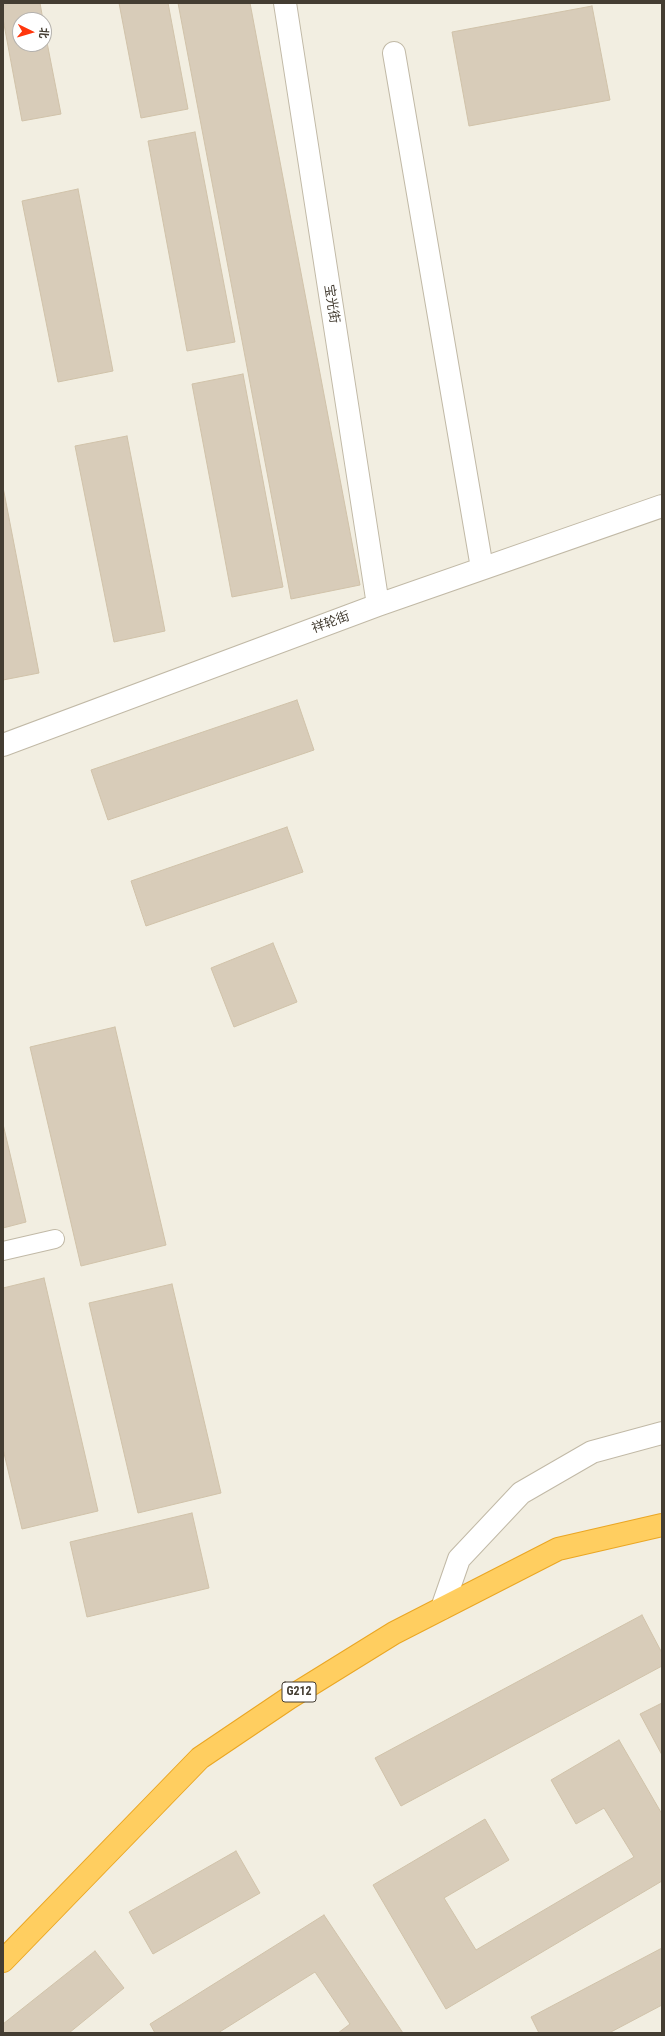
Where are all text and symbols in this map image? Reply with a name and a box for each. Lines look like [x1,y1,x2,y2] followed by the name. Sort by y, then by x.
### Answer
[12,12,52,52] north arrow
[37,27,50,39] text: 北
[320,284,342,324] street label: 宝光街
[310,609,352,637] street label: 祥轮街
[282,1682,316,1702] road number: G212

